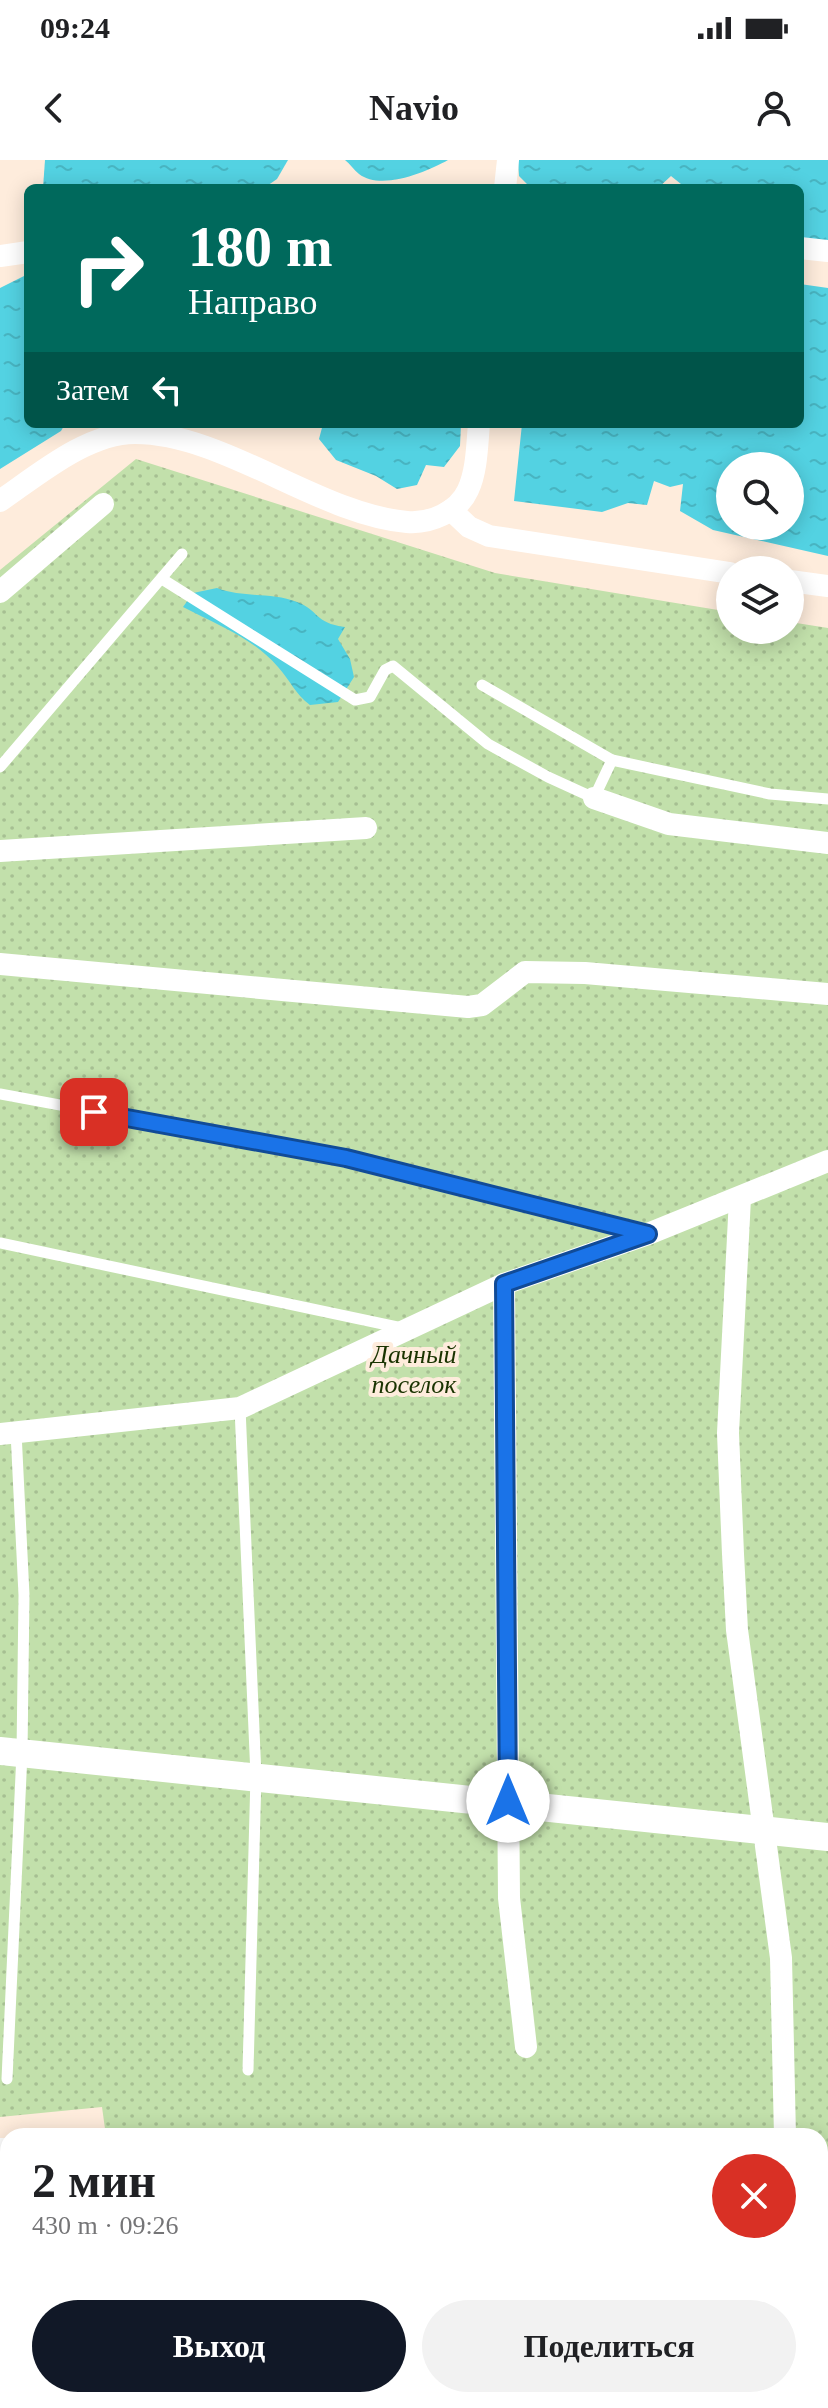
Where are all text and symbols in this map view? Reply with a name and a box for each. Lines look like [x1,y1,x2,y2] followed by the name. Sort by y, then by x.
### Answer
[40,11,110,44] text: 09:24
[32,86,76,130] icon: back
[752,86,796,130] icon: person
[369,88,459,128] text: Navio
[56,216,160,320] icon: right
[188,216,333,278] text: 180 m
[188,282,318,322] text: Направо
[145,368,189,412] icon: left
[56,373,129,406] text: Затем
[716,452,804,644] map controls
[716,452,804,540] button: search
[716,556,804,644] button: layers
[60,1078,128,1146] pin
[72,1090,116,1134] icon: arrive
[368,1340,457,1399] park label: Дачный поселок
[466,1759,550,1843] position arrow
[32,2154,156,2207] text: 2 мин
[712,2154,796,2238] button: close
[32,2211,179,2240] text: 430 m · 09:26
[32,2300,406,2392] button: Выход
[422,2300,796,2392] button: Поделиться

